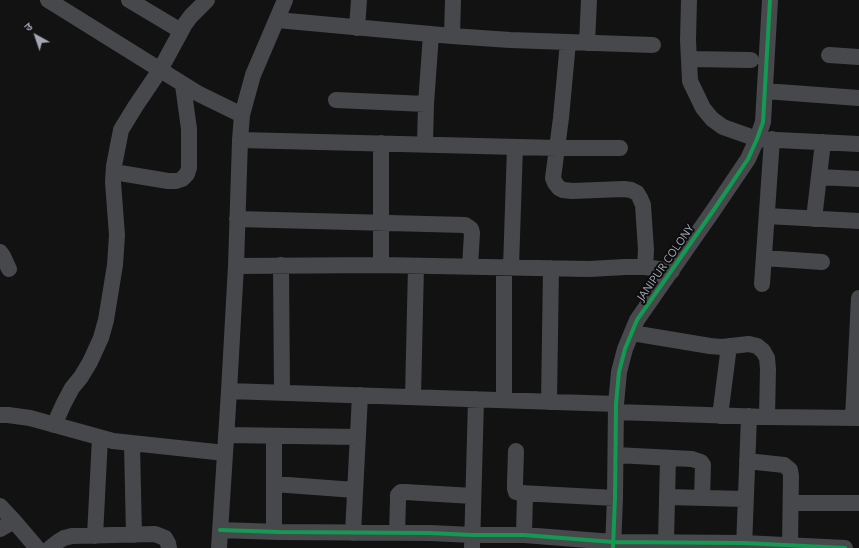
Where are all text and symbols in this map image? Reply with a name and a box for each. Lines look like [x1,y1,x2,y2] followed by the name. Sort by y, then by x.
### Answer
[16,16,56,56] north arrow
[21,19,35,34] text: उ
[635,222,697,304] street label: JANIPUR COLONY

